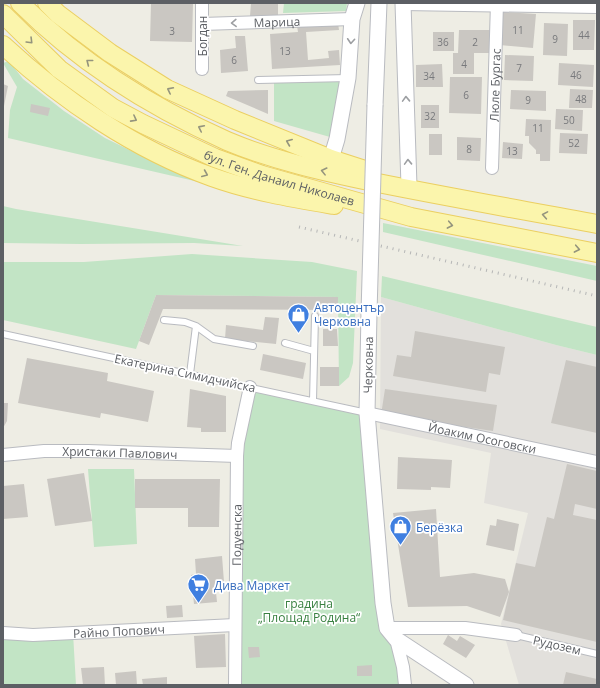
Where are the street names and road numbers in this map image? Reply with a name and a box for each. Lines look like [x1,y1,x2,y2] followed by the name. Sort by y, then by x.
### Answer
[253,12,301,31] street label: Марица
[194,16,211,56] street label: Богдан
[485,48,504,122] street label: Люле Бургас
[201,145,357,209] street label: бул. Ген. Данаил Николаев
[359,336,377,394] street label: Черковна
[113,350,257,396] street label: Екатерина Симидчийска
[427,418,538,457] street label: Йоаким Осоговски
[62,443,178,462] street label: Христаки Павлович
[228,504,245,566] street label: Подуенска
[72,620,165,642] street label: Райно Попович
[531,631,583,659] street label: Рудозем

